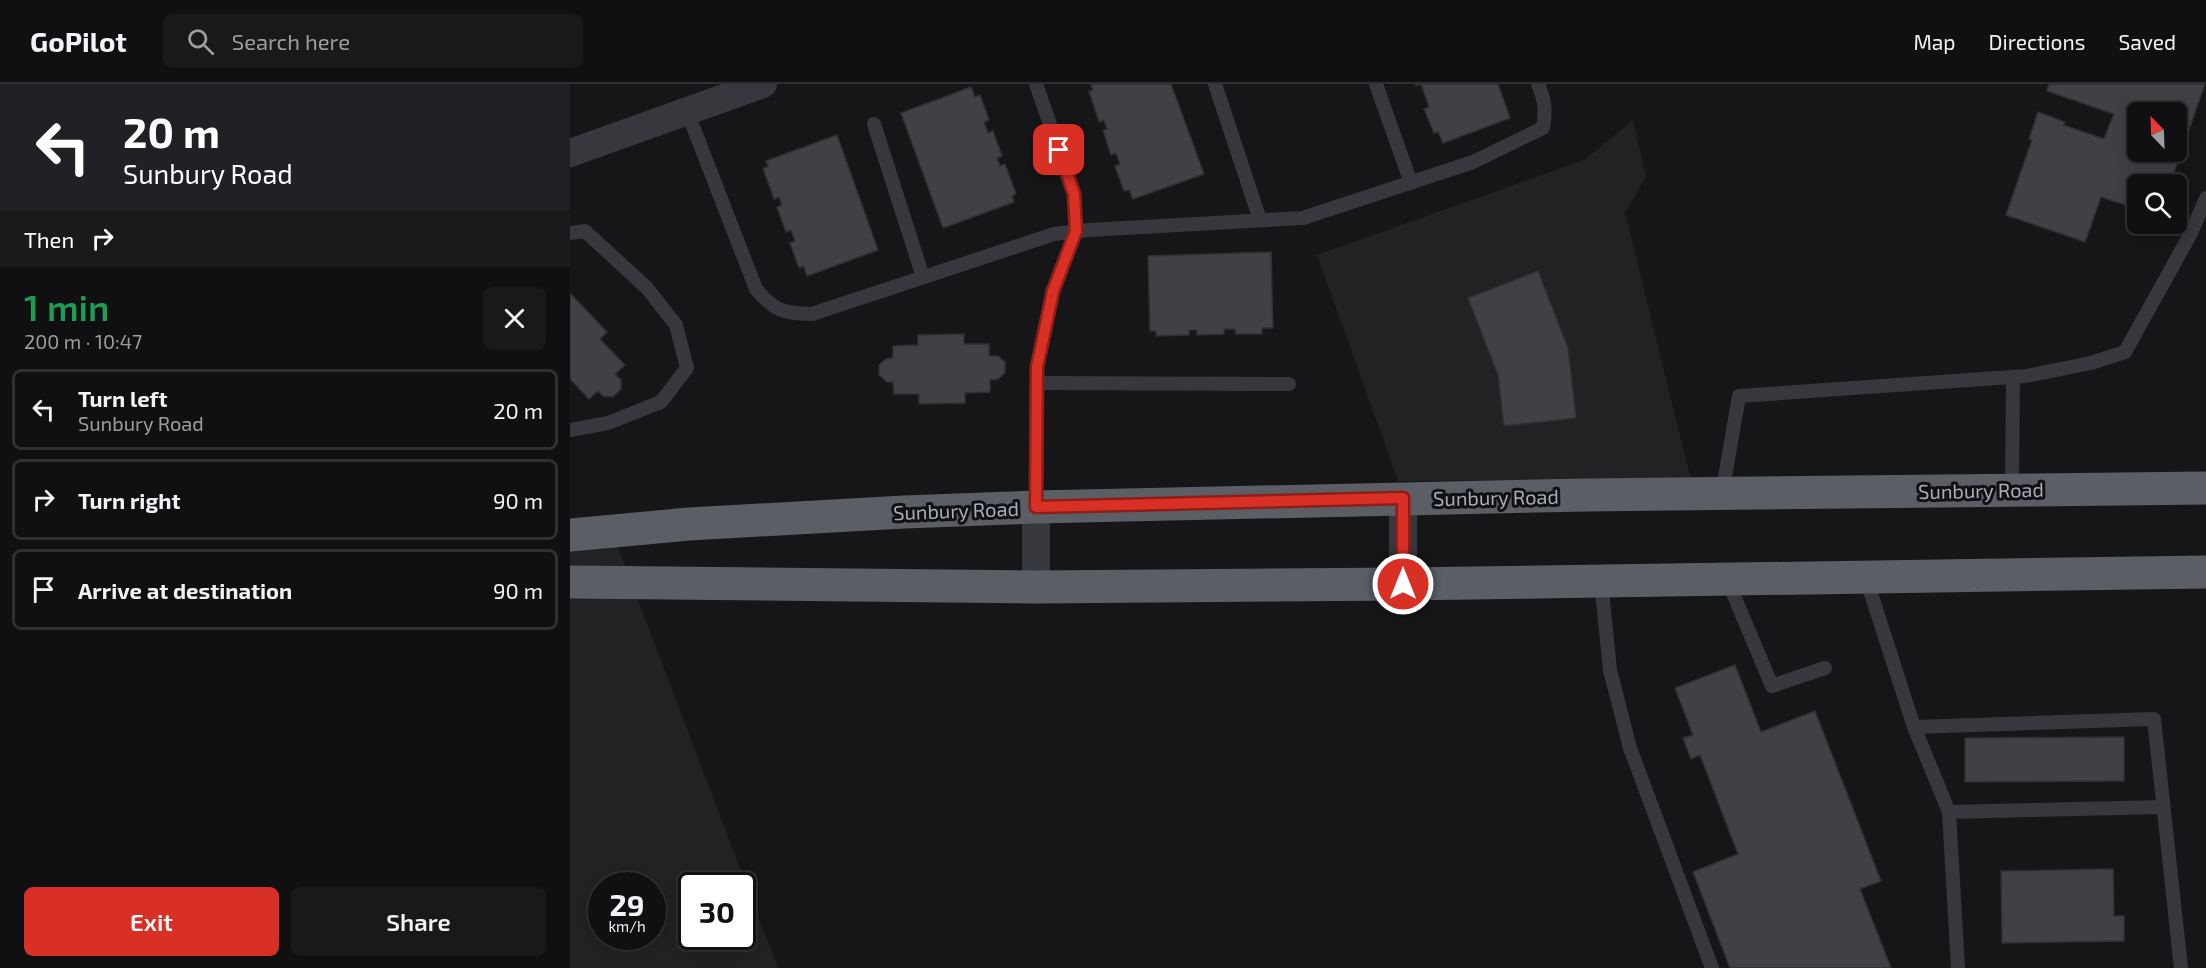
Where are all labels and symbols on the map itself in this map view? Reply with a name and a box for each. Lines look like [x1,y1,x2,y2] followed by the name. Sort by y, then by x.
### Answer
[2127,102,2187,162] north arrow
[1033,124,1084,175] pin
[1918,477,2044,503] street label: Sunbury Road
[1433,484,1559,510] street label: Sunbury Road
[893,496,1019,524] street label: Sunbury Road
[1371,552,1435,616] position arrow
[678,872,756,950] speed limit sign: 30

